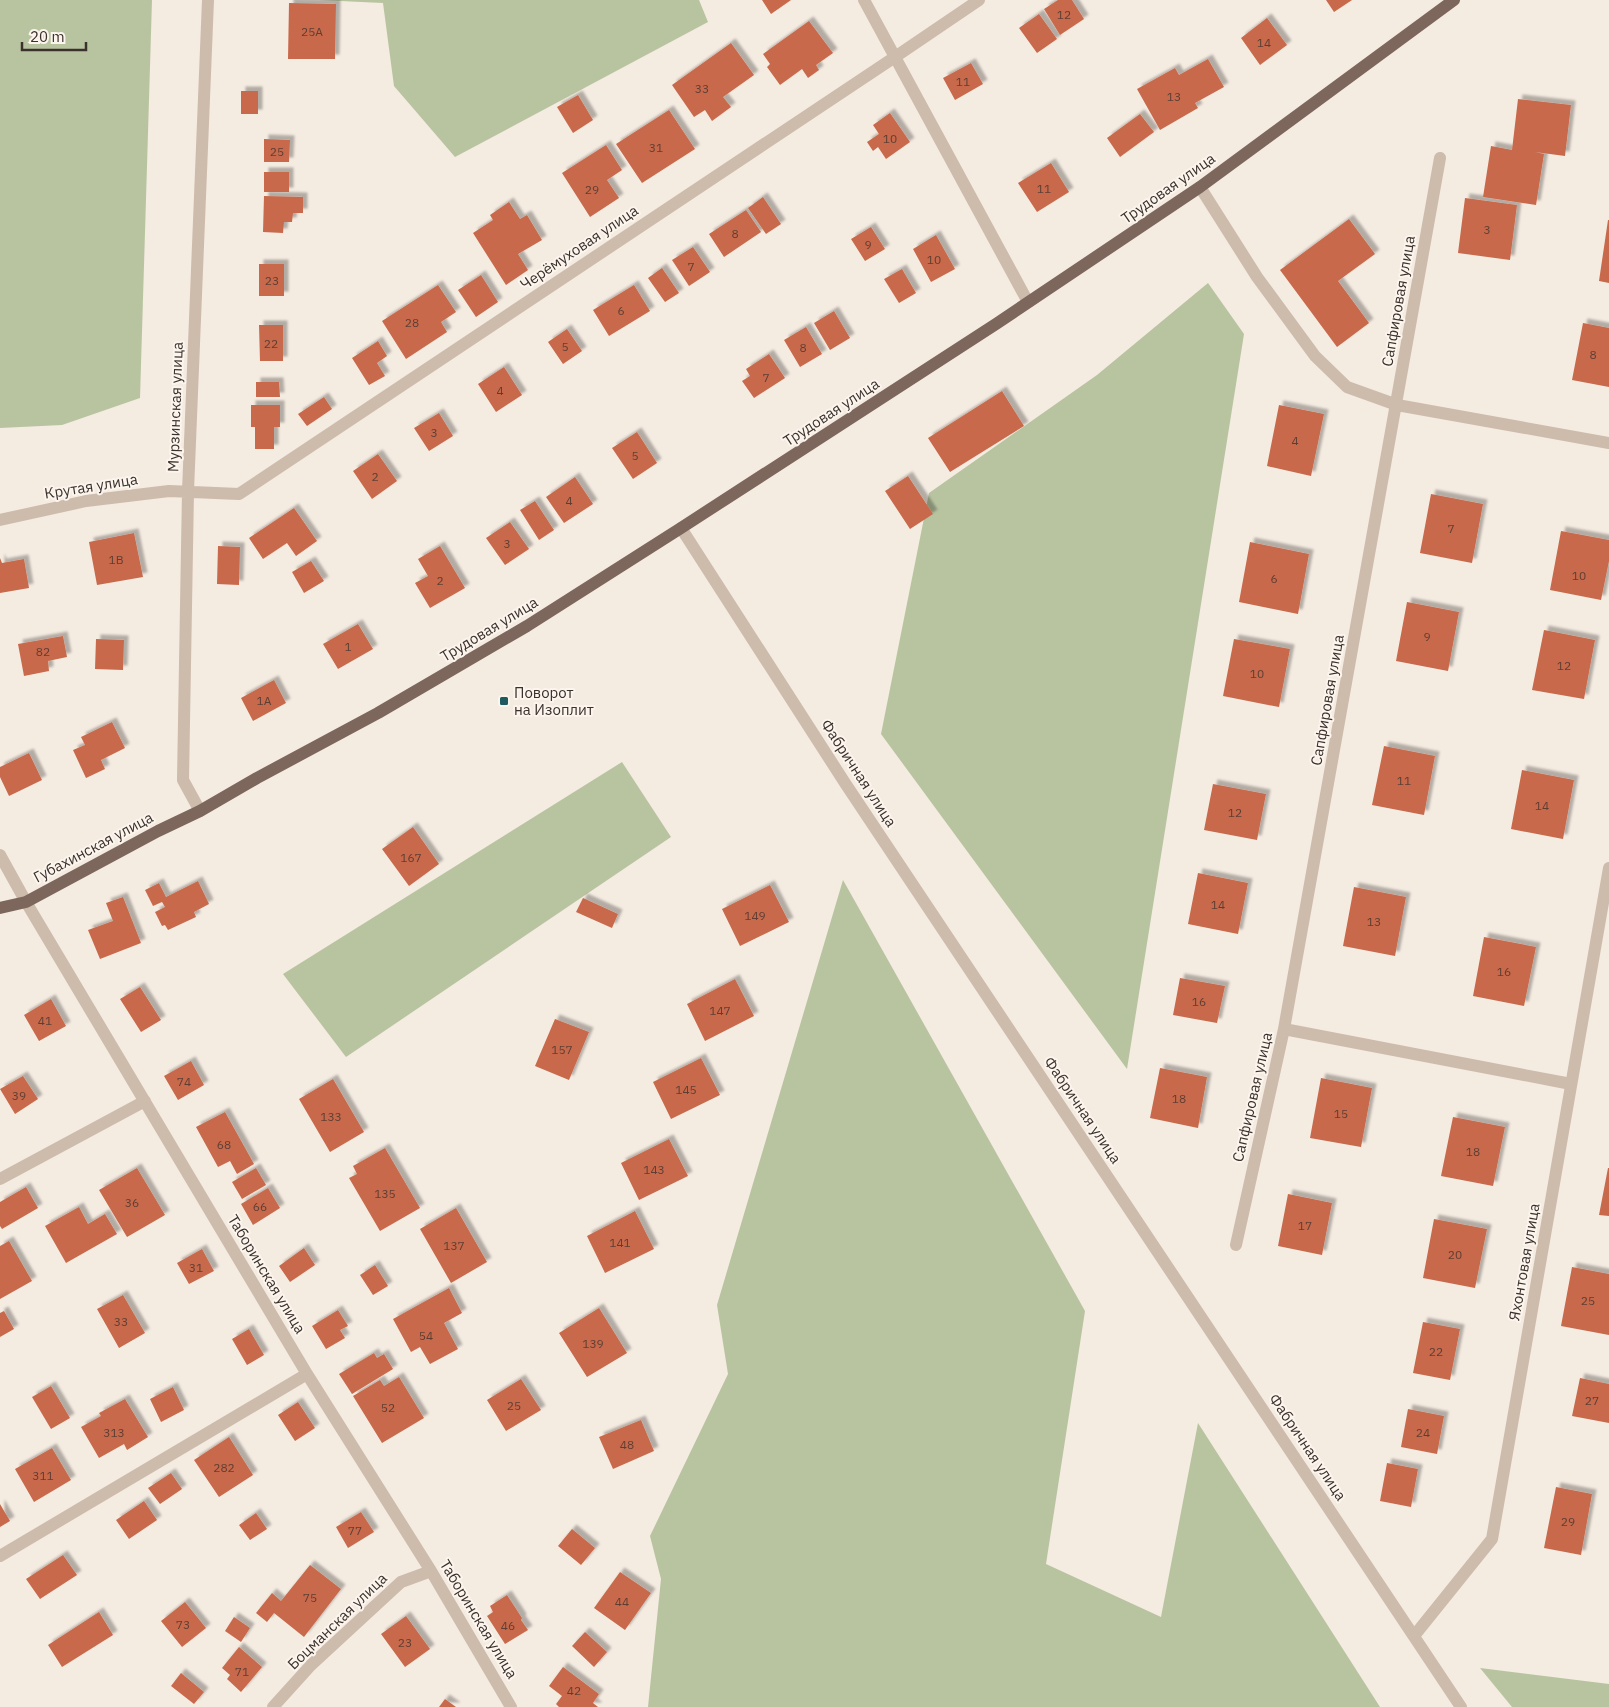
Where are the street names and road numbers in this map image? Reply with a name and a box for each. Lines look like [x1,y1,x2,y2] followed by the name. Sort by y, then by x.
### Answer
[1117,149,1219,227] street label: Трудовая улица
[516,201,642,293] street label: Черёмуховая улица
[1377,234,1419,368] street label: Сапфировая улица
[163,342,187,472] street label: Мурзинская улица
[779,374,883,450] street label: Трудовая улица
[43,469,139,503] street label: Крутая улица
[437,592,541,666] street label: Трудовая улица
[1306,633,1348,767] street label: Сапфировая улица
[817,716,901,830] street label: Фабричная улица
[30,807,156,887] street label: Губахинская улица
[1228,1030,1276,1164] street label: Сапфировая улица
[1040,1053,1126,1167] street label: Фабричная улица
[1504,1202,1544,1322] street label: Яхонтовая улица
[224,1211,310,1337] street label: Таборинская улица
[1265,1390,1351,1504] street label: Фабричная улица
[436,1556,522,1682] street label: Таборинская улица
[283,1569,391,1673] street label: Боцманская улица

